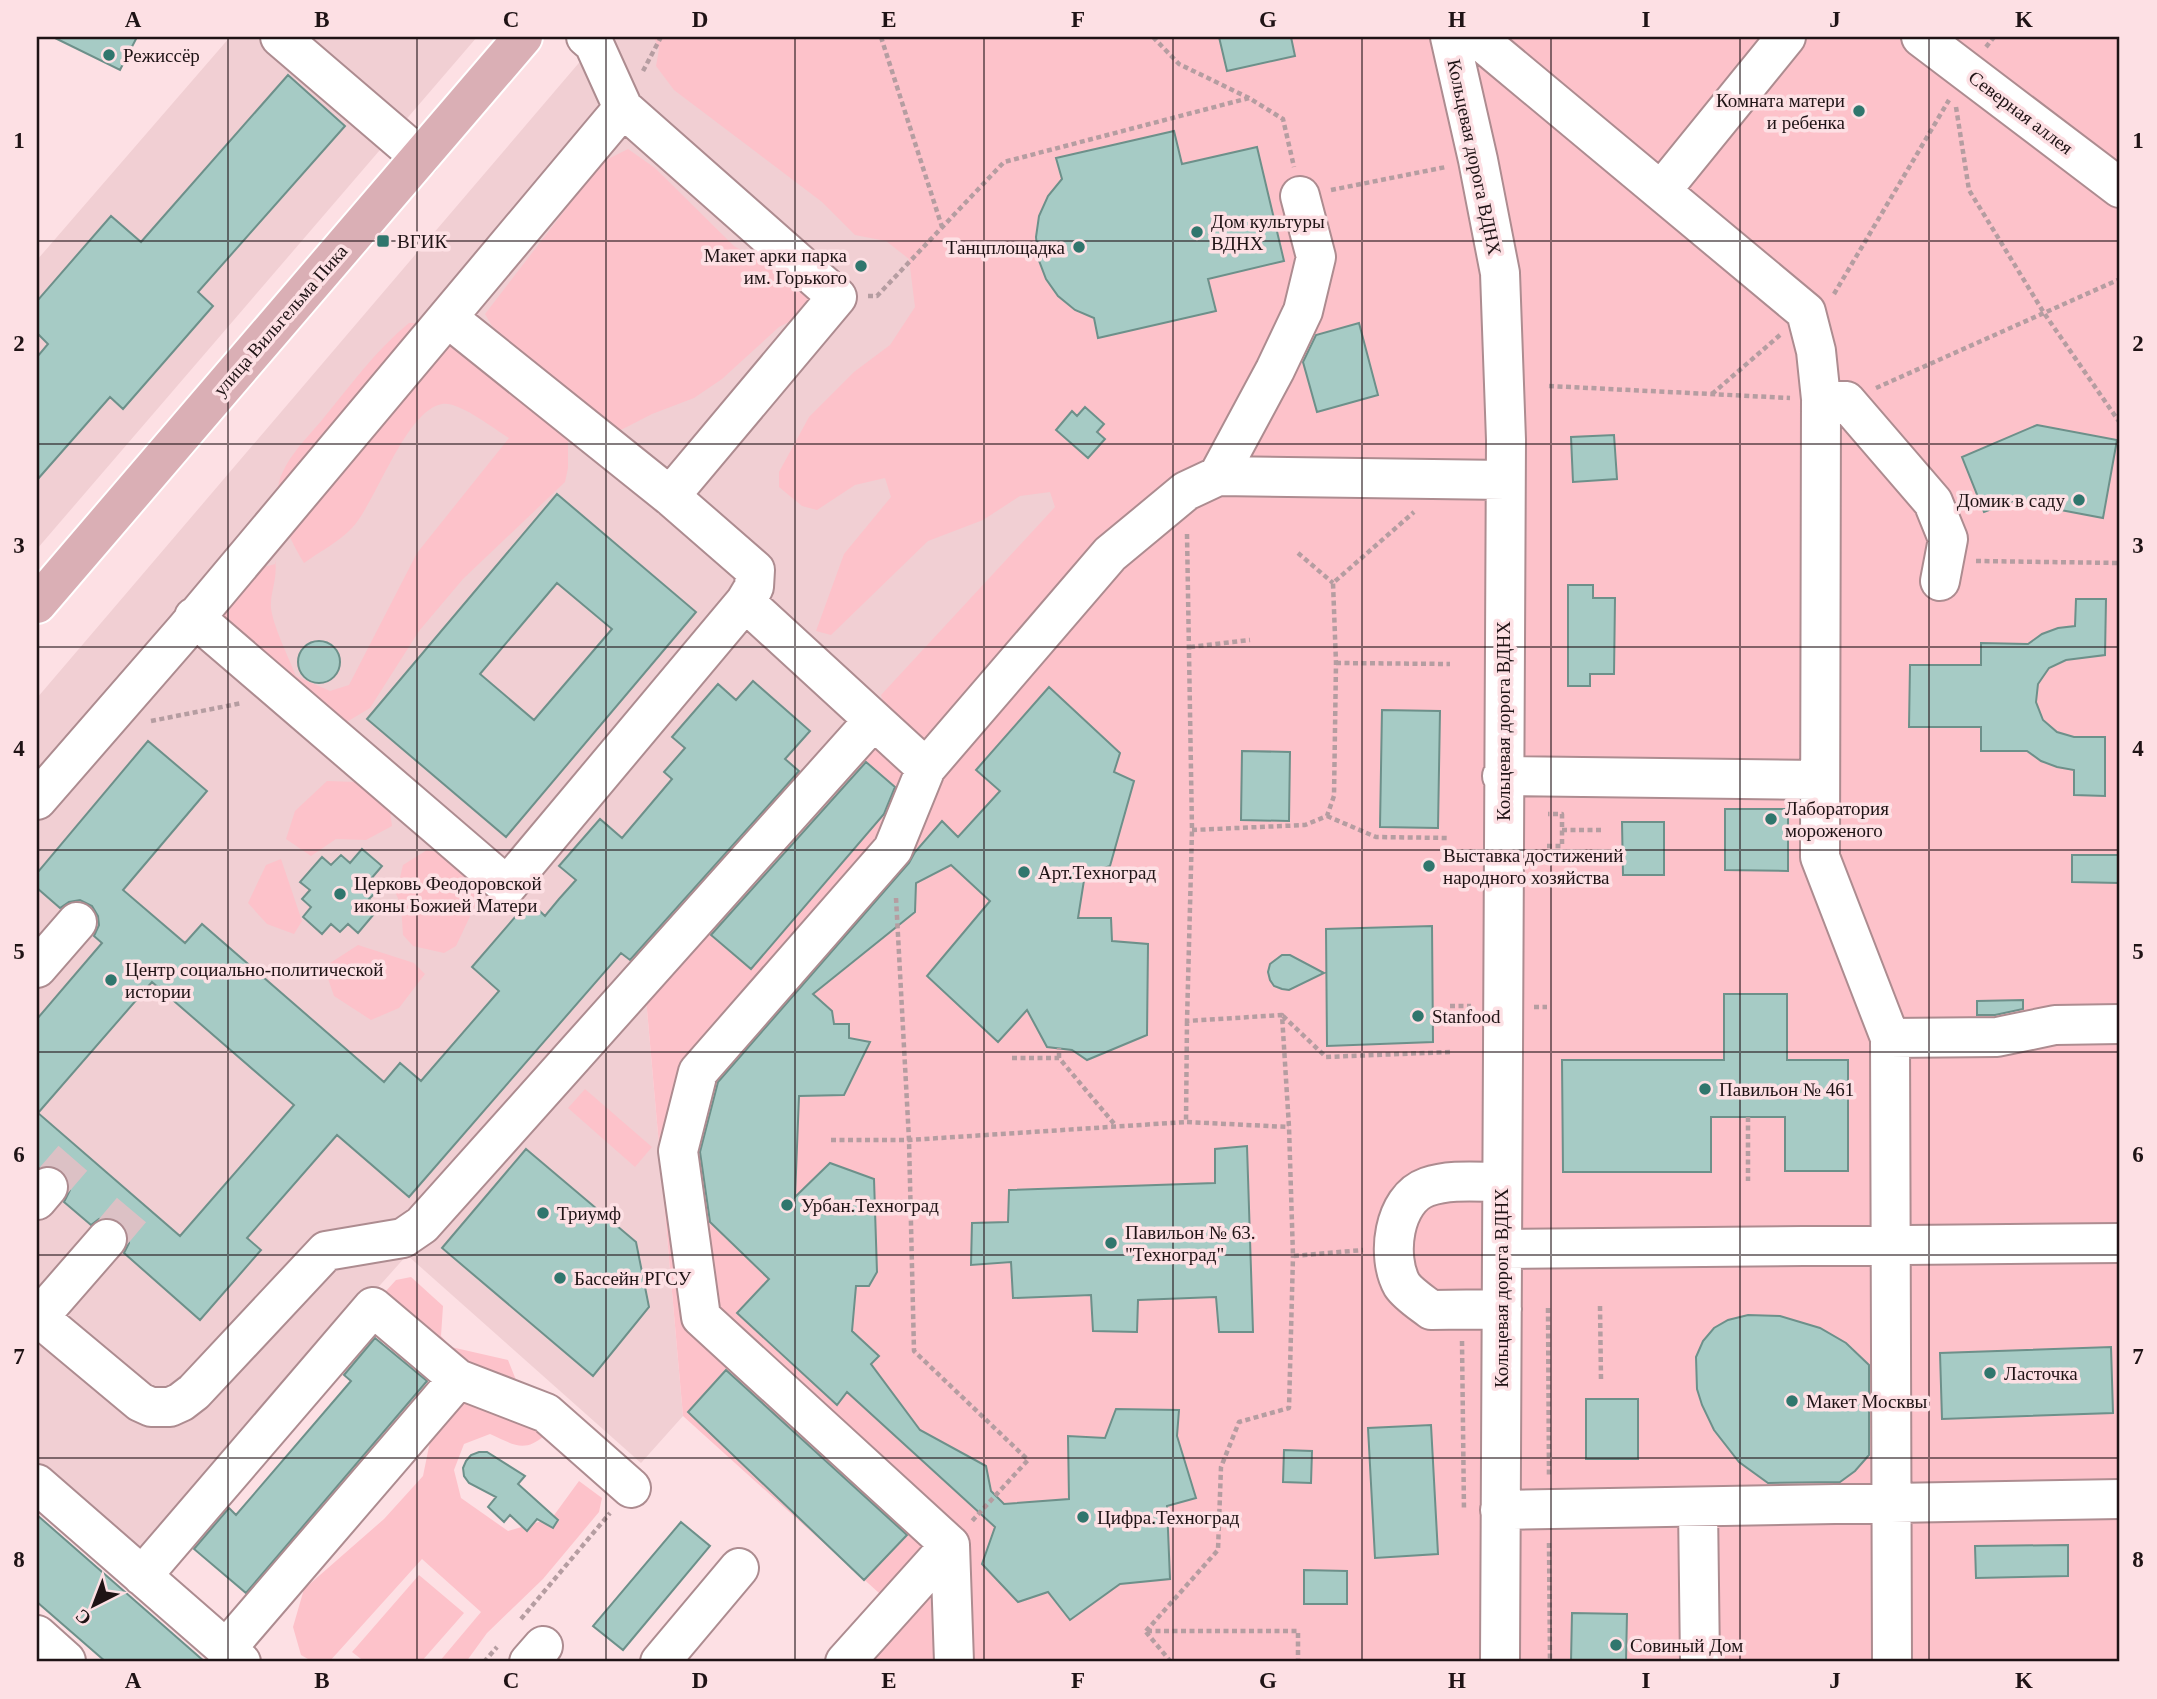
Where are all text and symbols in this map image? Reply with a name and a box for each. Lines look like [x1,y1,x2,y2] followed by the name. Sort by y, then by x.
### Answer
[125,7,142,32] text: A
[314,7,330,32] text: B
[503,7,519,32] text: C
[692,7,708,32] text: D
[881,7,897,32] text: E
[1071,7,1085,32] text: F
[1259,7,1277,32] text: G
[1448,7,1466,32] text: H
[1642,7,1651,32] text: I
[1829,7,1841,32] text: J
[2015,7,2033,32] text: K
[123,45,200,66] place label: Режиссёр
[101,47,117,63] marker: Режиссёр
[1443,57,1506,257] street label: Кольцевая дорога ВДНХ
[1964,66,2077,159] street label: Северная аллея
[1716,90,1846,133] place label: Комната матери и ребенка
[1851,103,1867,119] marker: Комната матери и ребенка
[13,128,25,153] text: 1
[2132,128,2144,153] text: 1
[1211,211,1325,254] place label: Дом культуры ВДНХ
[1189,224,1205,240] marker: Дом культуры ВДНХ
[397,231,447,252] place label: ВГИК
[375,233,391,249] marker: ВГИК
[946,237,1066,258] place label: Танцплощадка
[1071,239,1087,255] marker: Танцплощадка
[209,240,352,400] street label: улица Вильгельма Пика
[704,245,848,288] place label: Макет арки парка им. Горького
[853,258,869,274] marker: Макет арки парка им. Горького
[13,331,25,356] text: 2
[2132,331,2144,356] text: 2
[1957,490,2065,511] place label: Домик в саду
[2071,492,2087,508] marker: Домик в саду
[13,533,25,558] text: 3
[2132,533,2144,558] text: 3
[1493,621,1514,821] street label: Кольцевая дорога ВДНХ
[13,736,25,761] text: 4
[2132,736,2144,761] text: 4
[1785,798,1889,841] place label: Лаборатория мороженого
[1763,811,1779,827] marker: Лаборатория мороженого
[1443,845,1623,888] place label: Выставка достижений народного хозяйства
[1421,858,1437,874] marker: Выставка достижений народного хозяйства
[1038,862,1157,883] place label: Арт.Техноград
[1016,864,1032,880] marker: Арт.Техноград
[354,873,542,916] place label: Церковь Феодоровской иконы Божией Матери
[332,886,348,902] marker: Церковь Феодоровской иконы Божией Матери
[13,939,25,964] text: 5
[2132,939,2144,964] text: 5
[125,959,384,1002] place label: Центр социально-политической истории
[103,972,119,988] marker: Центр социально-политической истории
[1432,1006,1501,1027] place label: Stanfood
[1410,1008,1426,1024] marker: Stanfood
[1719,1079,1854,1100] place label: Павильон № 461
[1697,1081,1713,1097] marker: Павильон № 461
[13,1142,25,1167] text: 6
[2132,1142,2144,1167] text: 6
[1491,1188,1512,1388] street label: Кольцевая дорога ВДНХ
[801,1195,939,1216] place label: Урбан.Техноград
[779,1197,795,1213] marker: Урбан.Техноград
[557,1203,621,1224] place label: Триумф
[535,1205,551,1221] marker: Триумф
[1125,1222,1256,1265] place label: Павильон № 63. "Техноград"
[1103,1235,1119,1251] marker: Павильон № 63. "Техноград"
[574,1268,692,1289] place label: Бассейн РГСУ
[552,1270,568,1286] marker: Бассейн РГСУ
[13,1344,25,1369] text: 7
[2132,1344,2144,1369] text: 7
[2004,1363,2078,1384] place label: Ласточка
[1982,1365,1998,1381] marker: Ласточка
[1806,1391,1928,1412] place label: Макет Москвы
[1784,1393,1800,1409] marker: Макет Москвы
[1097,1507,1240,1528] place label: Цифра.Техноград
[1075,1509,1091,1525] marker: Цифра.Техноград
[13,1547,25,1572] text: 8
[2132,1547,2144,1572] text: 8
[60,1570,130,1640] north arrow
[71,1605,95,1630] text: С
[1630,1635,1743,1656] place label: Совиный Дом
[1608,1637,1624,1653] marker: Совиный Дом
[125,1668,142,1693] text: A
[314,1668,330,1693] text: B
[503,1668,519,1693] text: C
[692,1668,708,1693] text: D
[881,1668,897,1693] text: E
[1071,1668,1085,1693] text: F
[1259,1668,1277,1693] text: G
[1448,1668,1466,1693] text: H
[1642,1668,1651,1693] text: I
[1829,1668,1841,1693] text: J
[2015,1668,2033,1693] text: K

